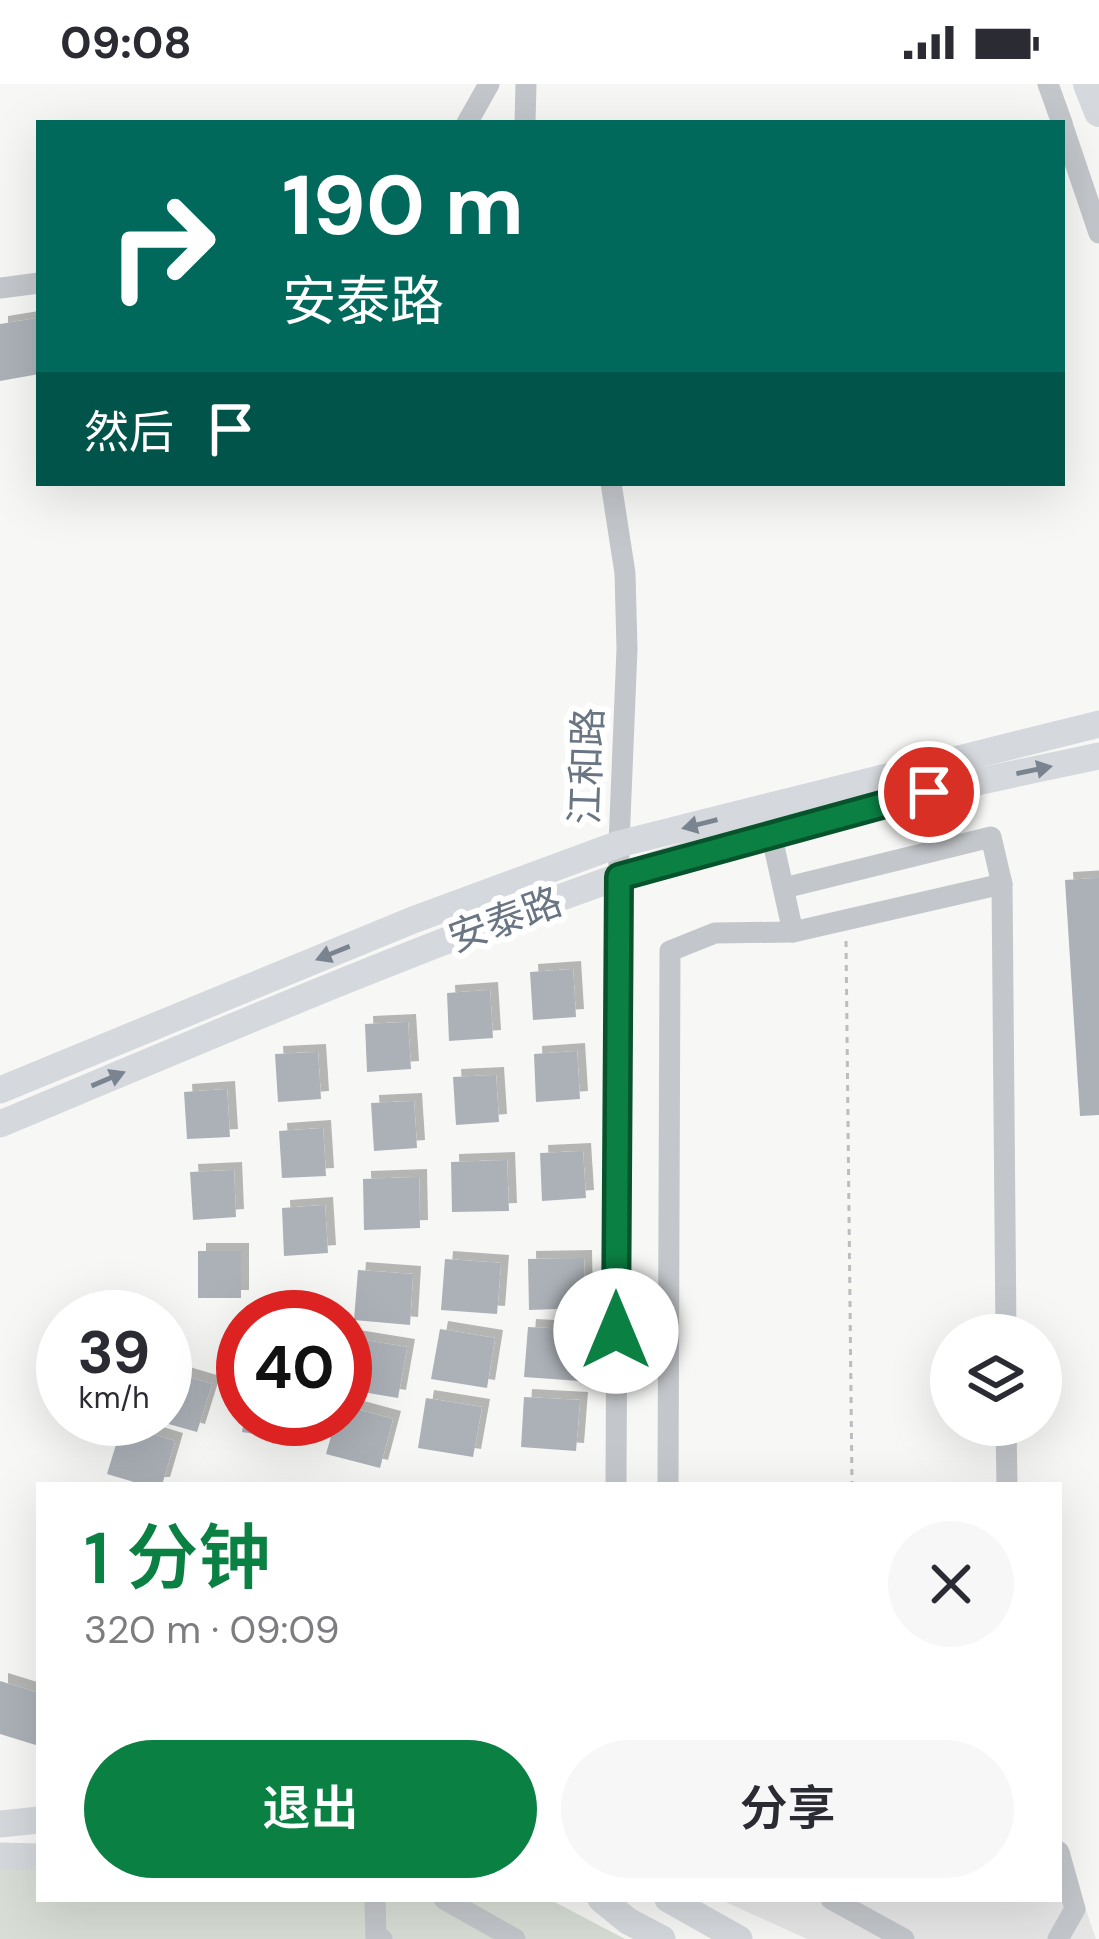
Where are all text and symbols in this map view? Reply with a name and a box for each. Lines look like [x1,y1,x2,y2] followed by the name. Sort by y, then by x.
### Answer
[60,13,192,72] text: 09:08
[282,151,524,260] text: 190 m
[84,168,240,324] icon: right
[282,266,444,337] text: 安泰路
[198,396,264,462] icon: arrive
[84,403,174,462] text: 然后
[559,707,614,825] street label: 江和路
[878,741,980,843] pin
[896,759,962,825] icon: arrive
[1015,760,1053,779] one-way arrow
[682,815,719,834] one-way arrow
[441,875,569,963] street label: 安泰路
[314,944,350,963] one-way arrow
[90,1069,126,1088] one-way arrow
[553,1268,679,1394] position arrow
[216,1290,372,1446] speed limit sign: 40
[78,1313,150,1392] text: 39
[930,1314,1062,1446] map controls
[930,1314,1062,1446] button: layers
[79,1378,149,1417] text: km/h
[84,1512,271,1605] text: 1 分钟
[888,1521,1014,1647] button: close
[84,1604,340,1655] text: 320 m · 09:09
[84,1740,537,1878] button: 退出
[561,1740,1014,1878] button: 分享

